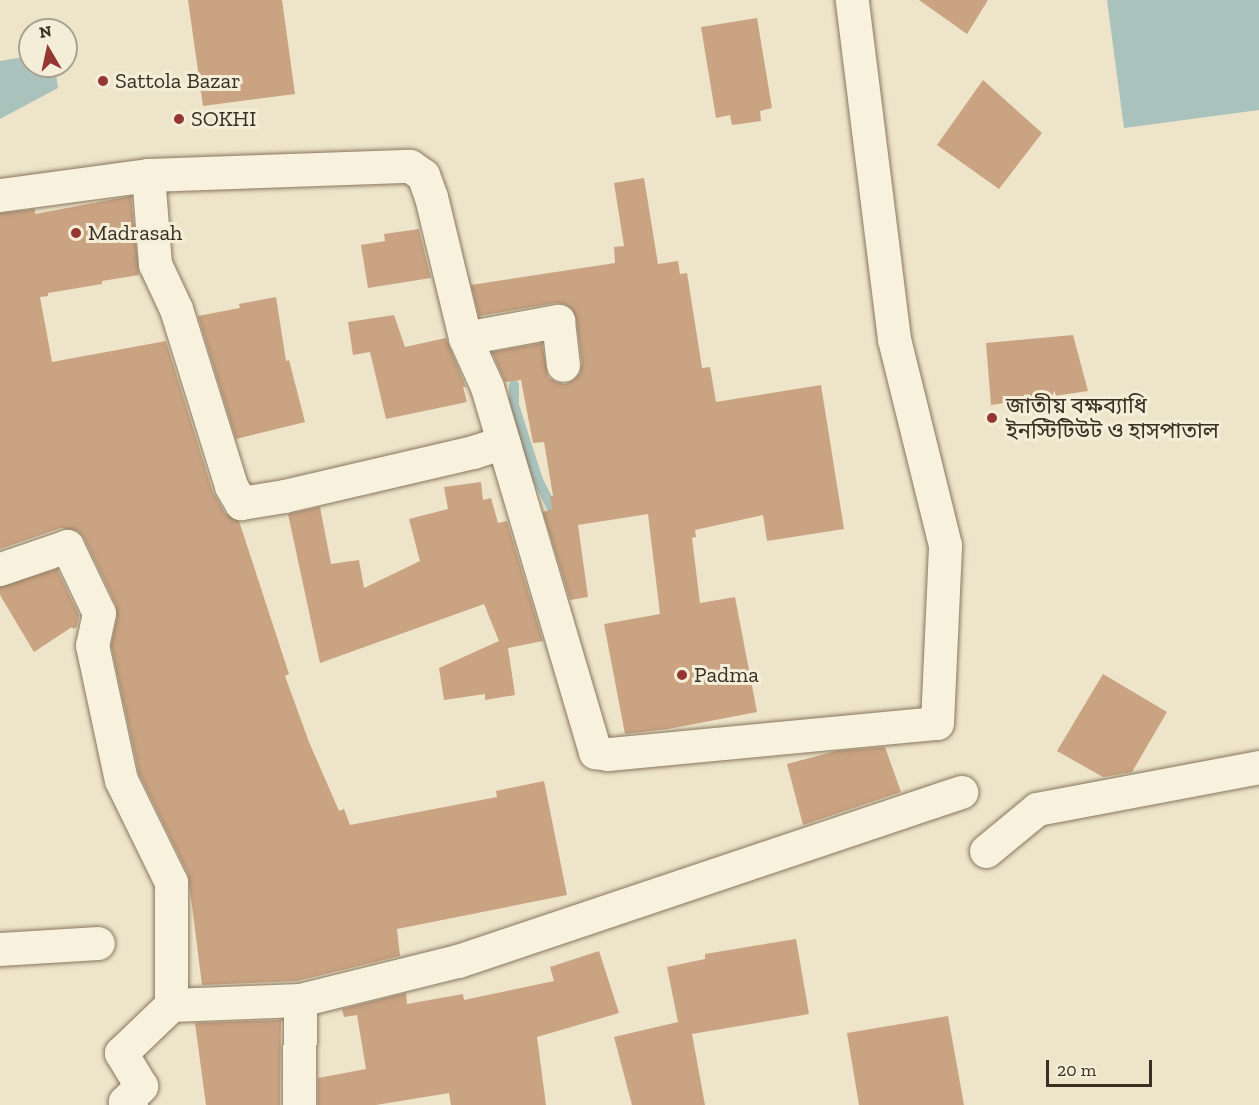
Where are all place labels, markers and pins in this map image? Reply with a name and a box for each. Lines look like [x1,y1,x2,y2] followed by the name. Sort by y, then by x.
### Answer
[115,68,240,94] place label: Sattola Bazar
[96,74,110,88] marker: Sattola Bazar
[191,106,256,132] place label: SOKHI
[172,112,186,126] marker: SOKHI
[88,220,182,246] place label: Madrasah
[69,226,83,240] marker: Madrasah
[1006,392,1219,444] place label: জাতীয় বক্ষব্যাধি ইনস্টিটিউট ও হাসপাতাল
[983,409,1001,427] marker: জাতীয় বক্ষব্যাধি ইনস্টিটিউট ও হাসপাতাল
[694,662,759,688] place label: Padma
[675,668,689,682] marker: Padma

